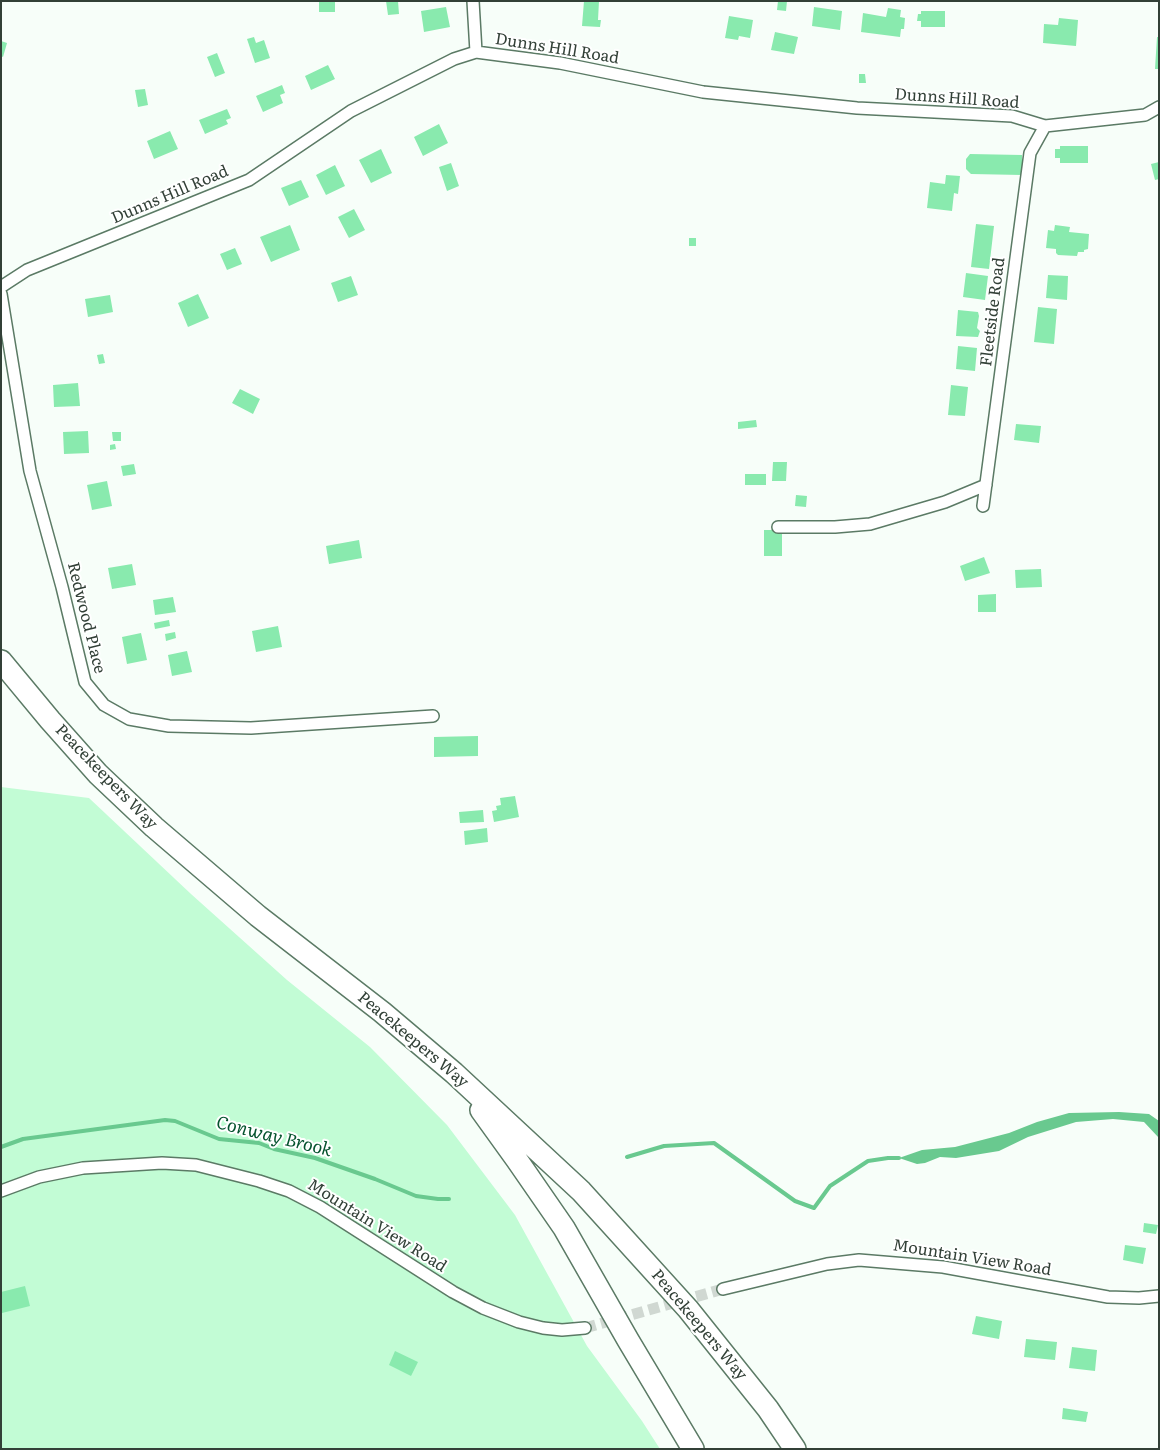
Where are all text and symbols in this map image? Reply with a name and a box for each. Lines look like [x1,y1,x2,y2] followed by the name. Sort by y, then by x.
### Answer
[494,30,620,68] street label: Dunns Hill Road
[894,85,1020,113] street label: Dunns Hill Road
[109,162,231,228] street label: Dunns Hill Road
[977,256,1009,368] street label: Fleetside Road
[63,560,109,676] street label: Redwood Place
[51,720,161,834] street label: Peacekeepers Way
[354,988,472,1092] street label: Peacekeepers Way
[214,1112,334,1162] water label: Conway Brook
[304,1175,450,1277] street label: Mountain View Road
[891,1236,1053,1280] street label: Mountain View Road
[647,1266,751,1384] street label: Peacekeepers Way

